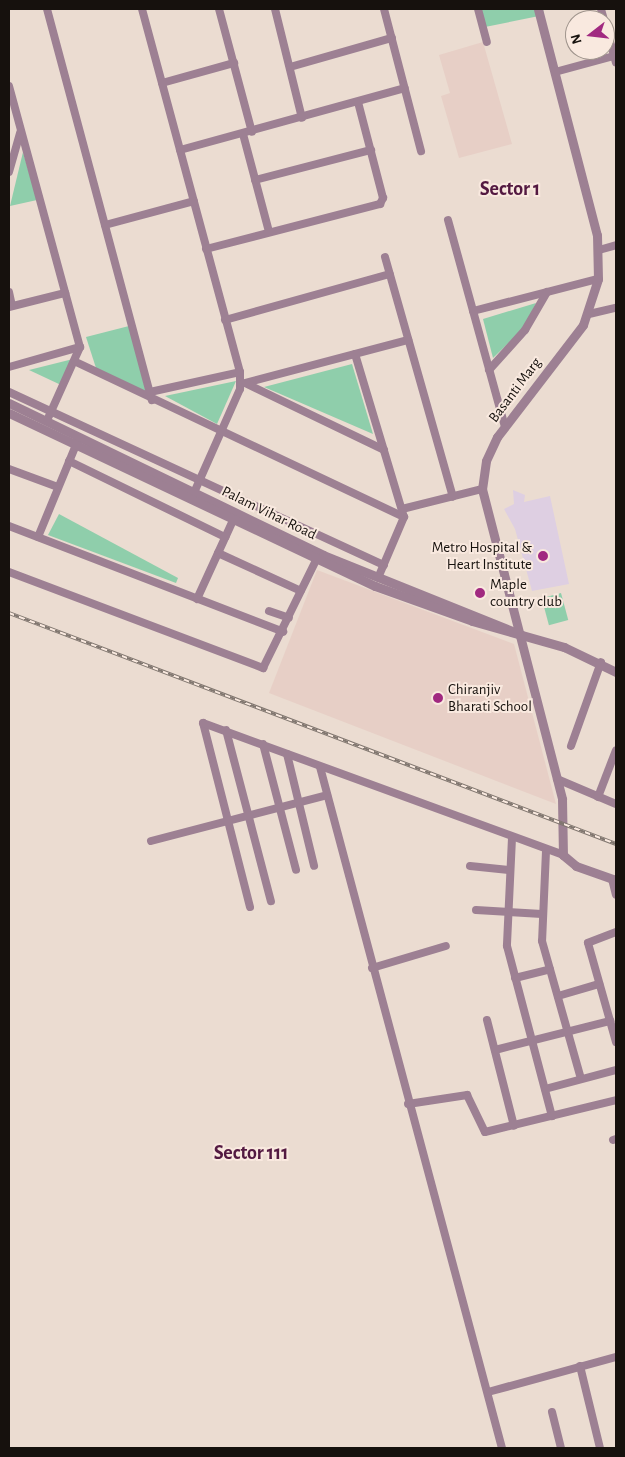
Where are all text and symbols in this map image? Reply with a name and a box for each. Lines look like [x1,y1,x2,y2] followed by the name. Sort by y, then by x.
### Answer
[565,10,615,60] north arrow
[568,32,585,45] text: N
[480,177,540,201] district label: Sector 1
[485,354,545,426] street label: Basanti Marg
[219,482,319,544] street label: Palam Vihar Road
[432,538,532,573] place label: Metro Hospital & Heart Institute
[536,549,550,563] marker: Metro Hospital & Heart Institute
[490,575,562,610] place label: Maple country club
[474,587,486,599] marker: Maple country club
[448,680,532,715] place label: Chiranjiv Bharati School
[432,692,444,704] marker: Chiranjiv Bharati School
[214,1141,288,1165] district label: Sector 111

